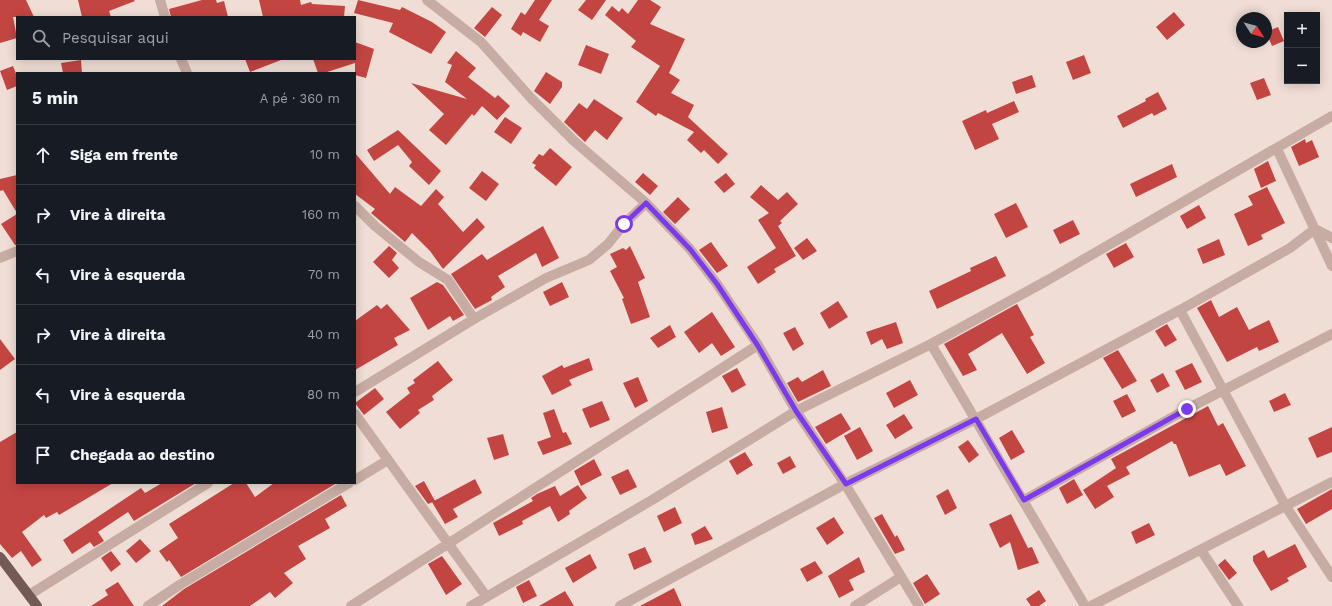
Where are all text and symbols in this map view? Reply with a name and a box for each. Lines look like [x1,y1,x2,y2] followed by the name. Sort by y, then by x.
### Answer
[1236,12,1272,48] north arrow
[1284,12,1320,84] map controls
[1284,12,1320,48] button: +
[16,16,356,60] search box
[30,27,52,49] icon: search
[62,29,169,47] text: Pesquisar aqui
[1284,48,1320,84] button: −
[32,88,78,108] text: 5 min
[260,91,340,106] text: A pé · 360 m
[32,144,54,166] icon: ahead
[70,146,178,164] text: Siga em frente
[310,147,340,162] text: 10 m
[32,204,54,226] icon: right
[70,206,165,224] text: Vire à direita
[302,207,340,222] text: 160 m
[615,215,633,233] route start
[32,264,54,286] icon: left
[70,266,185,284] text: Vire à esquerda
[308,267,340,282] text: 70 m
[32,324,54,346] icon: right
[70,326,165,344] text: Vire à direita
[307,327,340,342] text: 40 m
[32,384,54,406] icon: left
[70,386,185,404] text: Vire à esquerda
[307,387,340,402] text: 80 m
[1178,400,1196,418] route end
[32,444,54,466] icon: arrive
[70,446,215,464] text: Chegada ao destino

